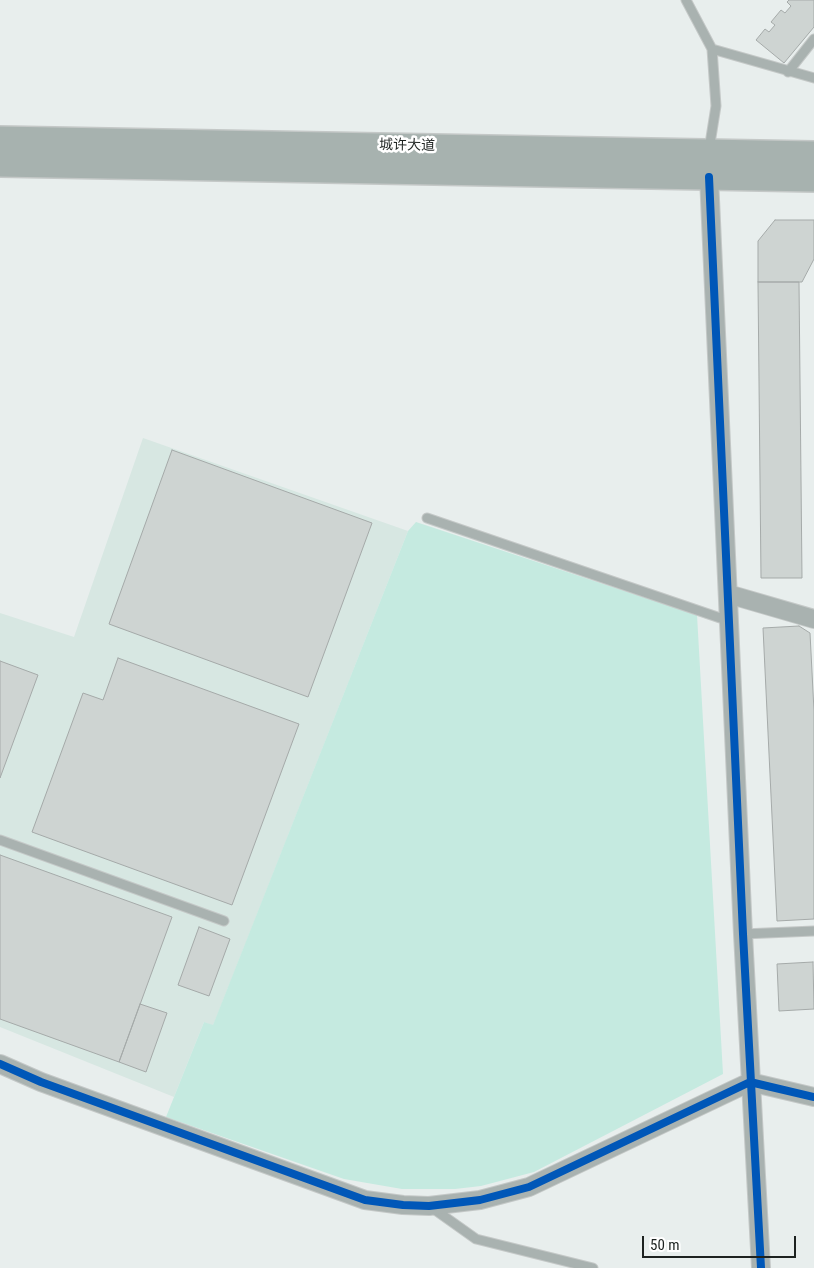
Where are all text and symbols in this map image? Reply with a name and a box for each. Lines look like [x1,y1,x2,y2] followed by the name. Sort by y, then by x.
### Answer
[379,137,435,155] street label: 城许大道
[644,1226,798,1258] scale bar
[650,1236,680,1254] text: 50 m

